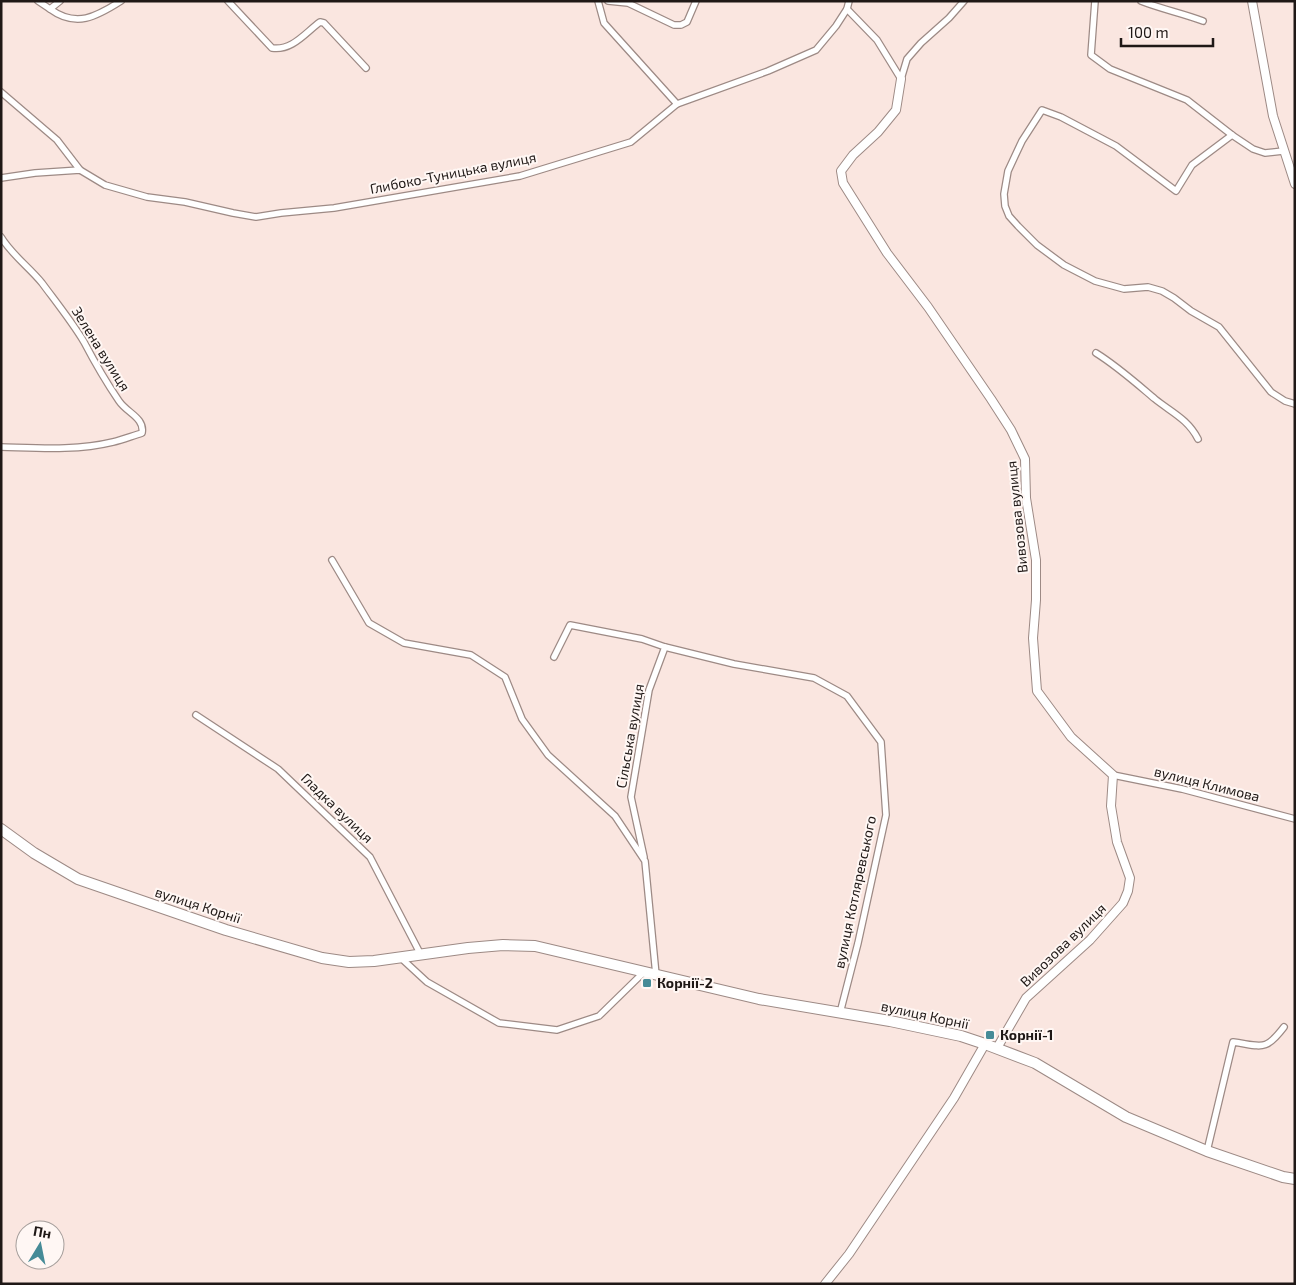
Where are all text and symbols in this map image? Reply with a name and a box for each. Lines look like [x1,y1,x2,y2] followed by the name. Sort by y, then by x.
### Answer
[1121,15,1214,47] scale bar
[1128,23,1169,41] text: 100 m
[368,148,538,197] street label: Глибоко-Туницька вулиця
[69,303,134,394] street label: Зелена вулиця
[1002,460,1031,574] street label: Вивозова вулиця
[612,682,647,789] street label: Сільська вулиця
[1153,762,1262,805] street label: вулиця Климова
[298,769,377,846] street label: Гладка вулиця
[830,814,879,970] street label: вулиця Котляревського
[153,883,244,927] street label: вулиця Корнії
[1016,899,1109,990] street label: Вивозова вулиця
[657,974,713,991] place label: Корнії-2
[641,977,653,989] marker: Корнії-2
[880,997,971,1032] street label: вулиця Корнії
[1000,1026,1053,1043] place label: Корнії-1
[984,1029,996,1041] marker: Корнії-1
[15,1220,65,1270] north arrow
[32,1222,53,1242] text: Пн

